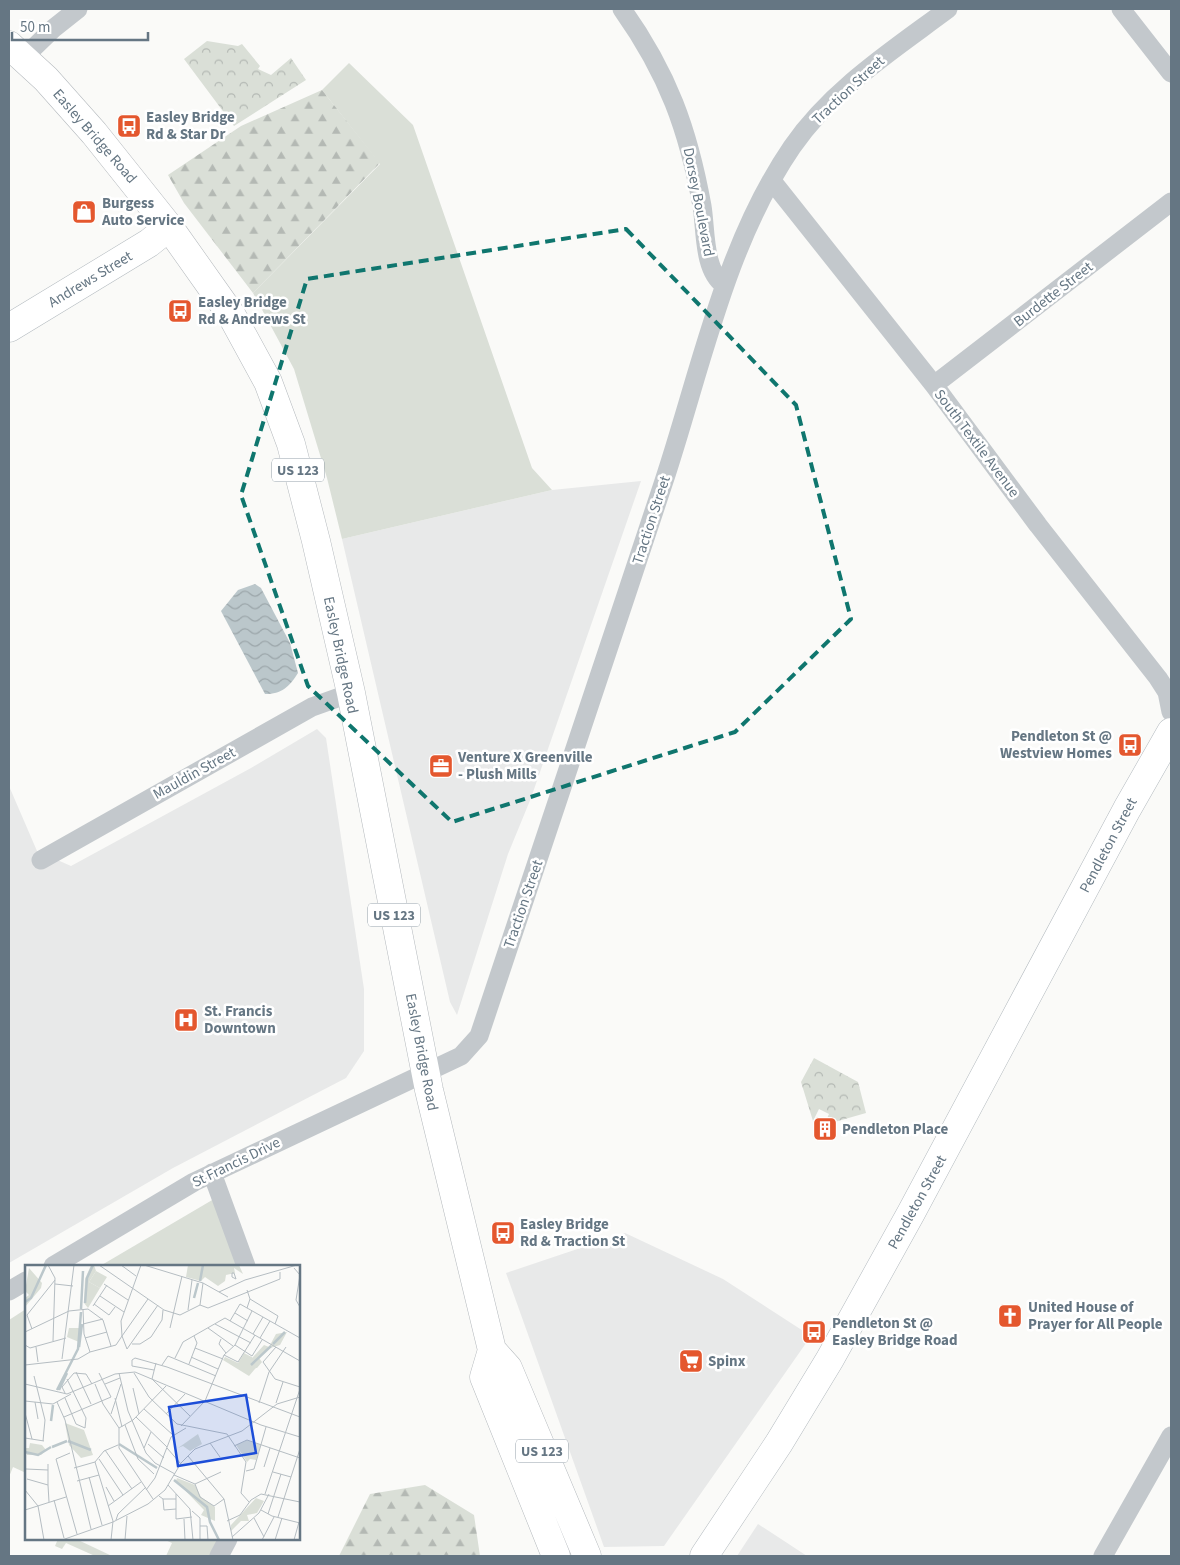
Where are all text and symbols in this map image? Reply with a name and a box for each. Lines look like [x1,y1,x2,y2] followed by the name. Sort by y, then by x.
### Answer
[12,10,149,42] scale bar
[20,17,50,38] text: 50 m
[807,51,889,129] street label: Traction Street
[48,84,142,188] street label: Easley Bridge Road
[146,107,235,145] place label: Easley Bridge Rd & Star Dr
[116,113,142,139] bus stop icon: Easley Bridge Rd & Star Dr
[678,146,719,258] street label: Dorsey Boulevard
[101,193,185,231] place label: Burgess Auto Service
[71,199,97,225] shop icon: Burgess Auto Service
[44,246,136,313] street label: Andrews Street
[1009,257,1097,332] street label: Burdette Street
[198,292,306,330] place label: Easley Bridge Rd & Andrews St
[167,298,193,324] bus stop icon: Easley Bridge Rd & Andrews St
[929,385,1024,502] street label: South Textile Avenue
[272,458,324,482] road number: US 123
[627,473,676,567] street label: Traction Street
[318,595,363,716] street label: Easley Bridge Road
[1000,726,1112,764] place label: Pendleton St @ Westview Homes
[1117,732,1143,758] bus stop icon: Pendleton St @ Westview Homes
[149,742,239,805] street label: Mauldin Street
[457,747,593,785] place label: Venture X Greenville - Plush Mills
[428,753,454,779] office icon: Venture X Greenville - Plush Mills
[1075,794,1142,897] street label: Pendleton Street
[499,857,548,951] street label: Traction Street
[368,904,420,926] road number: US 123
[400,992,443,1113] street label: Easley Bridge Road
[204,1001,276,1039] place label: St. Francis Downtown
[173,1007,199,1033] hospital icon: St. Francis Downtown
[812,1116,838,1142] building icon: Pendleton Place
[842,1119,949,1140] place label: Pendleton Place
[189,1132,284,1193] street label: St Francis Drive
[883,1151,952,1253] street label: Pendleton Street
[520,1214,625,1252] place label: Easley Bridge Rd & Traction St
[490,1220,516,1246] bus stop icon: Easley Bridge Rd & Traction St
[25,1265,300,1540] inset map
[1028,1297,1163,1335] place label: United House of Prayer for All People
[997,1303,1023,1329] church icon: United House of Prayer for All People
[832,1313,958,1351] place label: Pendleton St @ Easley Bridge Road
[801,1319,827,1345] bus stop icon: Pendleton St @ Easley Bridge Road
[678,1348,704,1374] supermarket icon: Spinx
[708,1351,746,1372] place label: Spinx
[516,1440,568,1462] road number: US 123

